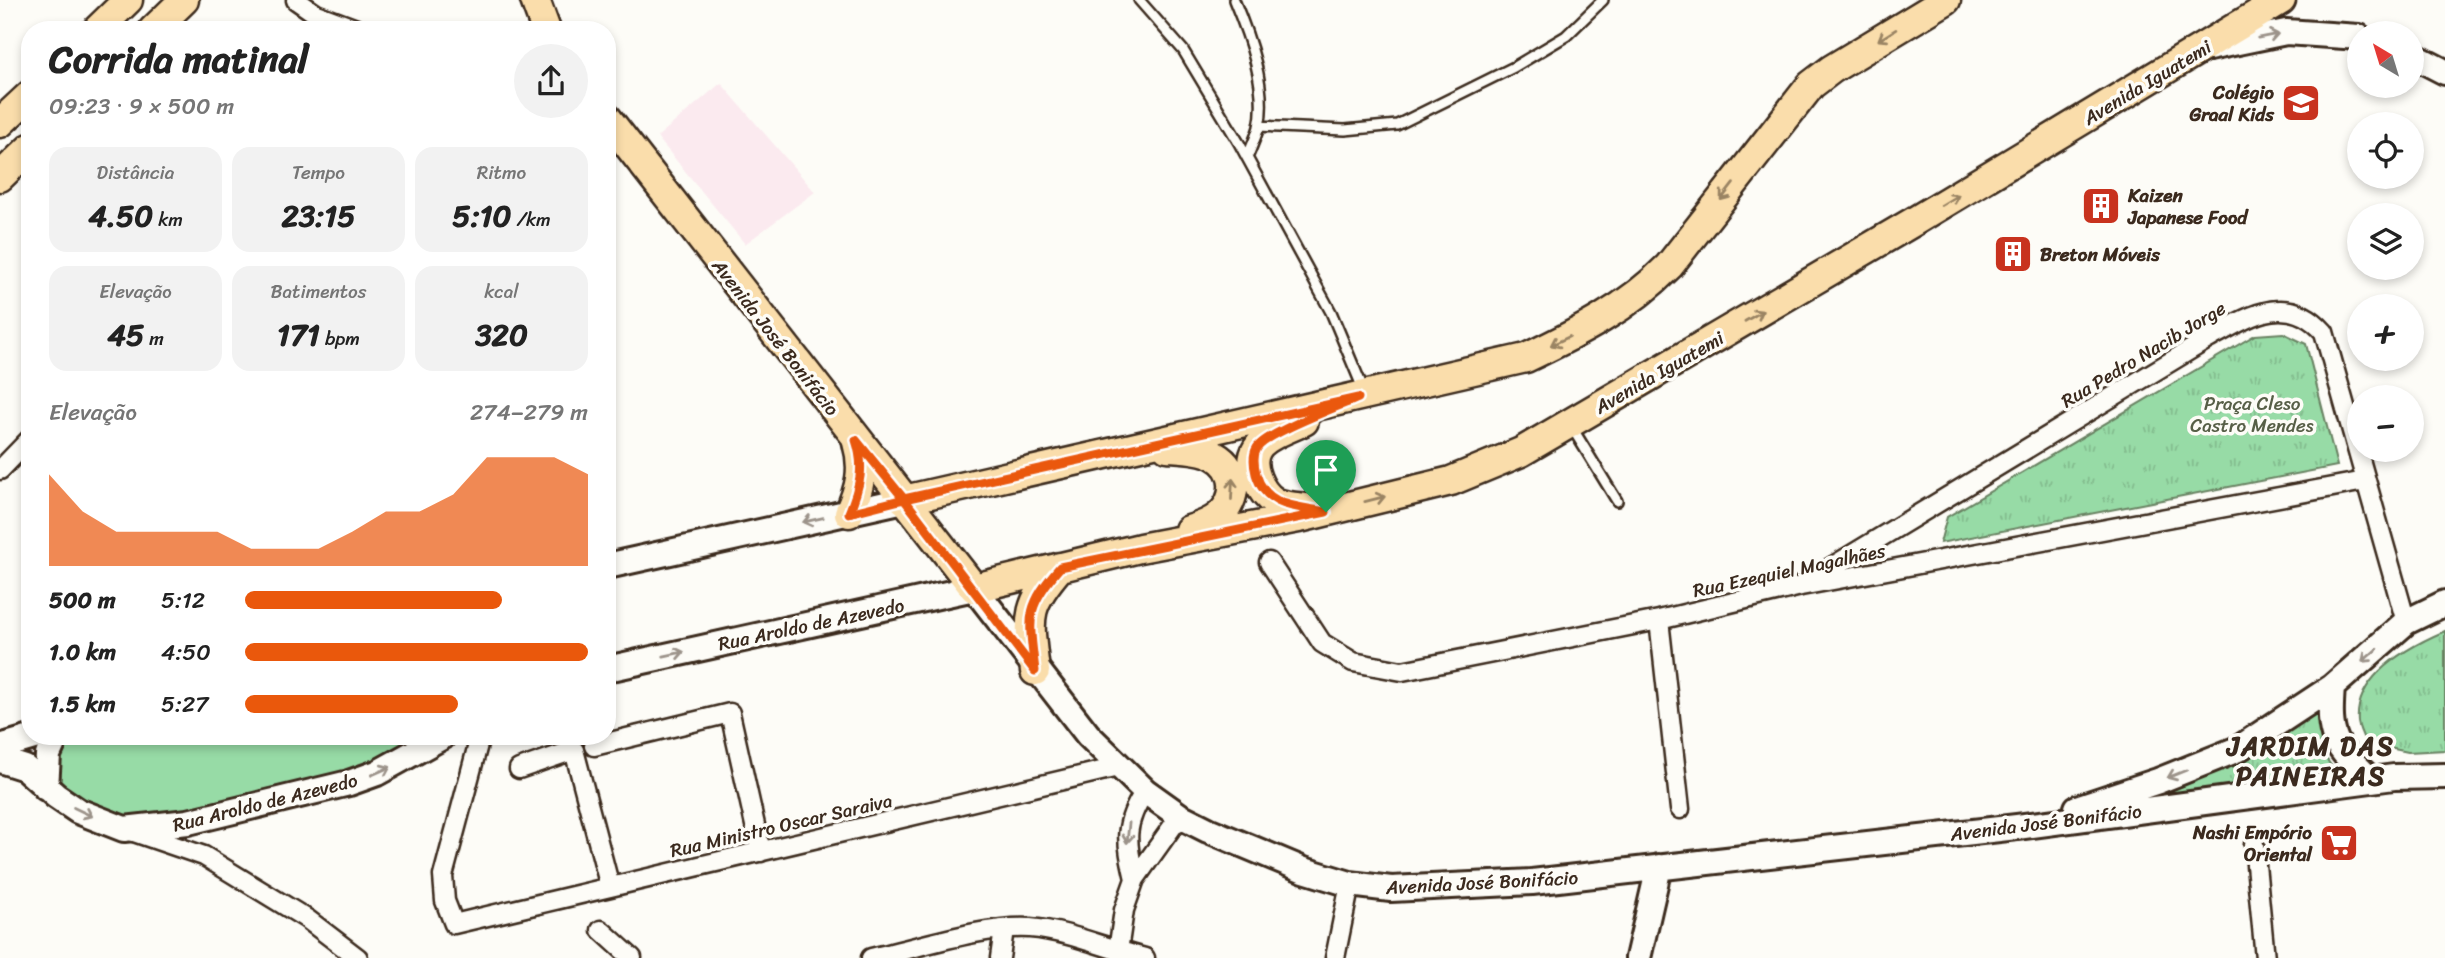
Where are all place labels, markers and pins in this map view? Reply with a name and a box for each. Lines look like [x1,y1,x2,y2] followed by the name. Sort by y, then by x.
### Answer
[2188,76,2275,131] place label: Colégio Graal Kids
[2280,82,2322,124] school or university icon: Colégio Graal Kids
[2127,179,2249,234] place label: Kaizen Japanese Food
[2080,185,2122,227] building icon: Kaizen Japanese Food
[1992,233,2034,275] building icon: Breton Móveis
[2040,238,2161,271] place label: Breton Móveis
[1296,440,1356,512] pin
[2192,816,2314,871] place label: Nashi Empório Oriental
[2318,822,2360,864] supermarket icon: Nashi Empório Oriental

